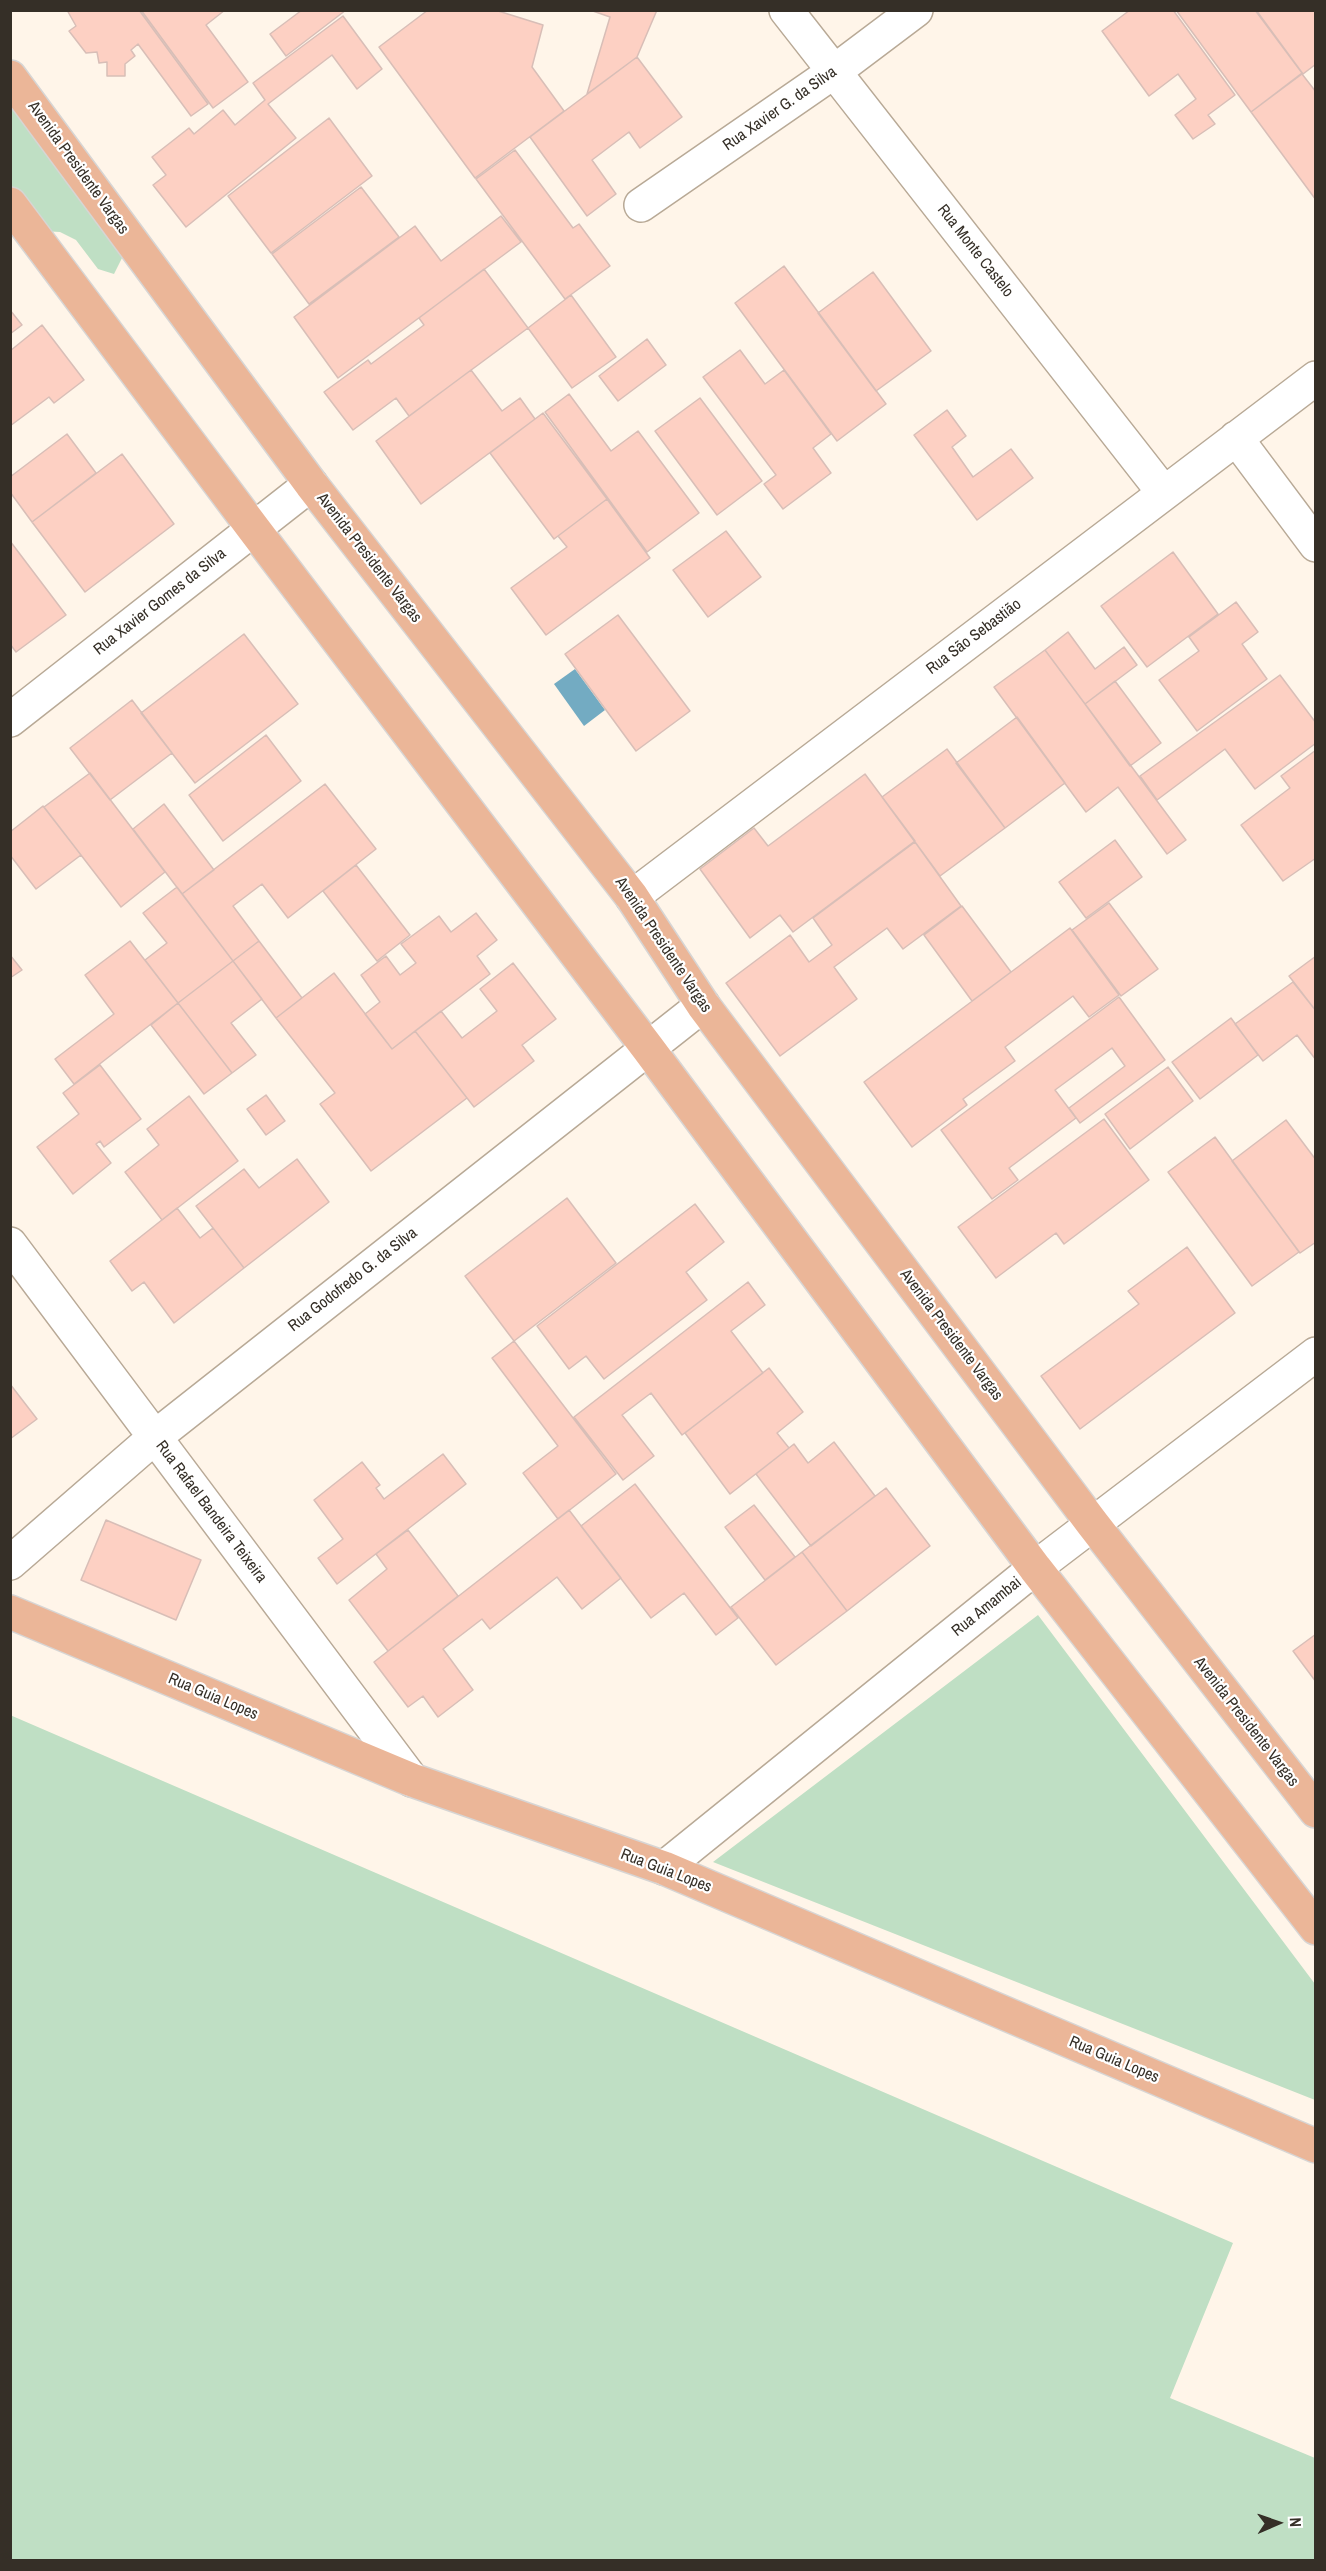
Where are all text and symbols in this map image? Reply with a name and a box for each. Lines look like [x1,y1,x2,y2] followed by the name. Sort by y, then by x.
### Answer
[720,63,840,155] street label: Rua Xavier G. da Silva
[23,98,133,238] street label: Avenida Presidente Vargas
[933,201,1017,301] street label: Rua Monte Castelo
[312,489,426,627] street label: Avenida Presidente Vargas
[90,544,230,660] street label: Rua Xavier Gomes da Silva
[923,595,1025,679] street label: Rua São Sebastião
[611,874,715,1016] street label: Avenida Presidente Vargas
[285,1224,421,1336] street label: Rua Godofredo G. da Silva
[895,1266,1007,1404] street label: Avenida Presidente Vargas
[151,1437,271,1587] street label: Rua Rafael Bandeira Teixeira
[948,1573,1026,1641] street label: Rua Amambai
[1189,1653,1303,1791] street label: Avenida Presidente Vargas
[165,1669,261,1725] street label: Rua Guia Lopes
[618,1845,714,1897] street label: Rua Guia Lopes
[1066,2032,1162,2088] street label: Rua Guia Lopes
[1248,2493,1308,2553] north arrow
[1285,2517,1307,2527] text: N

